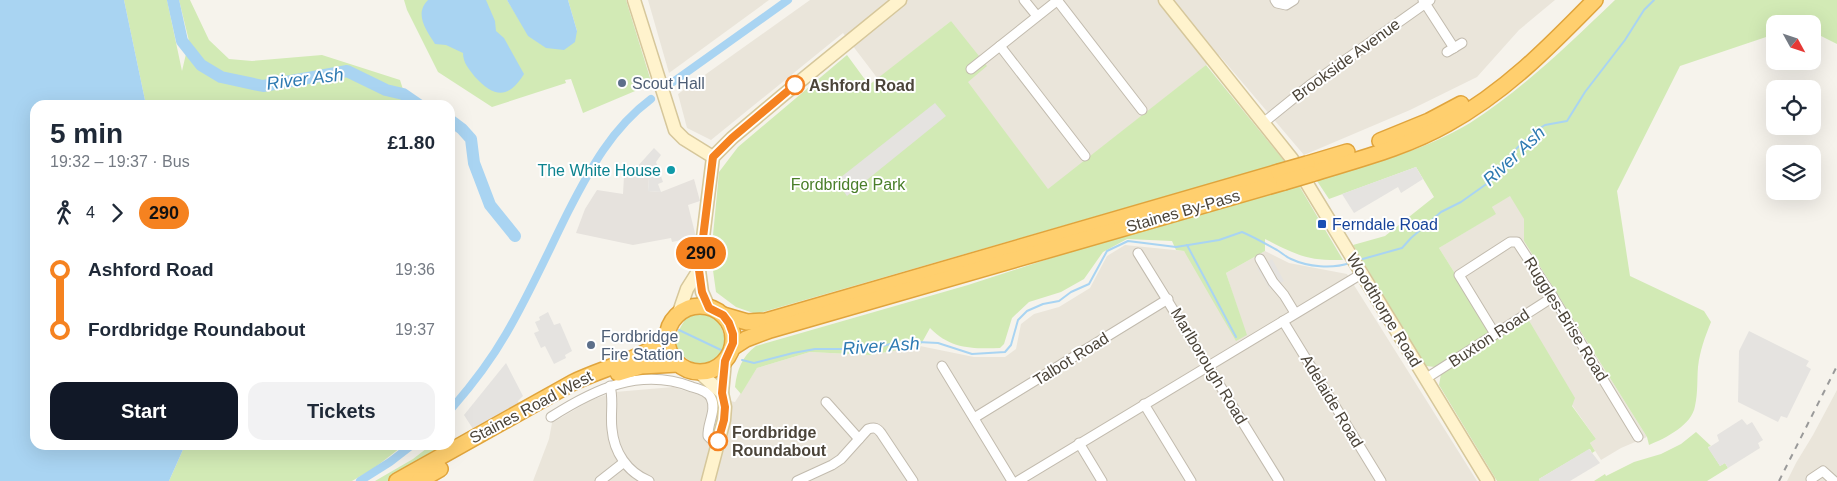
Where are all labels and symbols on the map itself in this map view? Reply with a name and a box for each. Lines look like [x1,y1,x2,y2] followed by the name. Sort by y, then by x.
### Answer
[1289,15,1403,105] street label: Brookside Avenue
[1766,15,1821,70] north arrow
[265,64,345,94] water label: River Ash
[632,75,705,92] place label: Scout Hall
[785,75,805,95] marker: Ashford Road
[616,77,628,89] marker: Scout Hall
[809,77,915,94] place label: Ashford Road
[1479,122,1549,190] water label: River Ash
[537,162,661,179] place label: The White House
[665,164,677,176] marker: The White House
[791,176,906,193] park label: Fordbridge Park
[1124,187,1242,235] street label: Staines By-Pass
[1332,216,1438,233] place label: Ferndale Road
[1316,218,1328,230] marker: Ferndale Road
[672,237,730,269] line badge: 290
[1343,250,1425,370] street label: Woodthorpe Road
[1521,254,1611,384] street label: Ruggles-Brise Road
[1168,305,1250,427] street label: Marlborough Road
[1446,306,1532,370] street label: Buxton Road
[601,328,683,363] place label: Fordbridge Fire Station
[1030,329,1112,389] street label: Talbot Road
[842,333,920,359] water label: River Ash
[585,339,597,351] marker: Fordbridge Fire Station
[1298,352,1366,450] street label: Adelaide Road
[467,367,596,447] street label: Staines Road West
[732,424,827,459] place label: Fordbridge Roundabout
[708,431,728,451] marker: Fordbridge Roundabout

